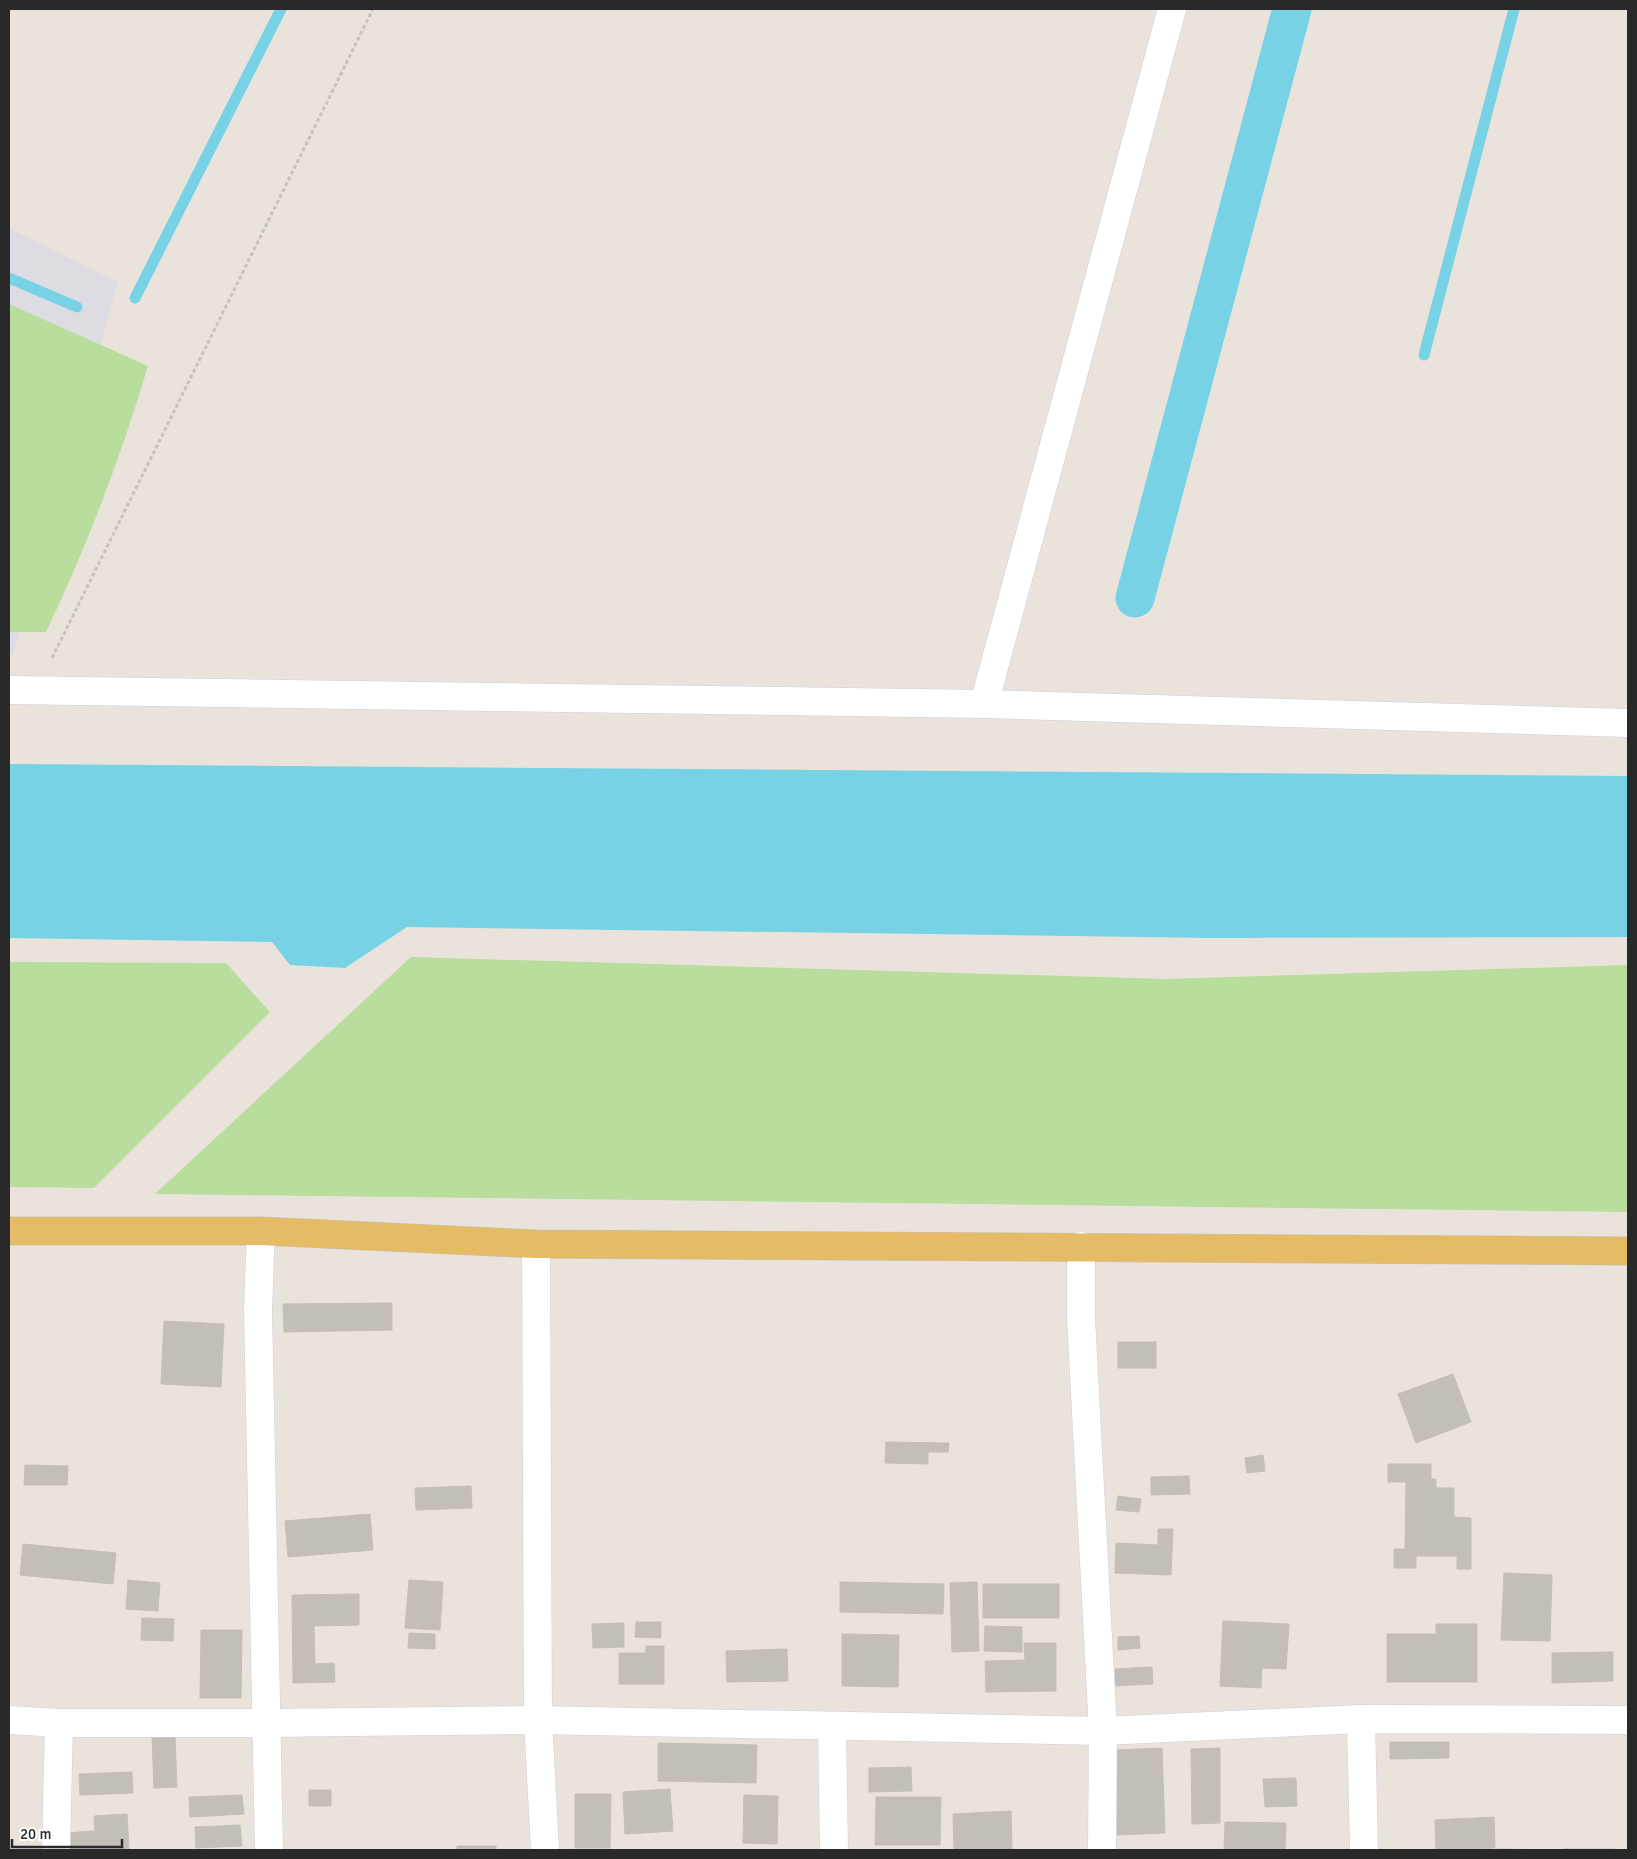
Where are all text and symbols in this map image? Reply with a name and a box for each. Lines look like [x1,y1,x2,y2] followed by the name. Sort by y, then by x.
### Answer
[12,1816,122,1848] scale bar
[20,1825,51,1843] text: 20 m

